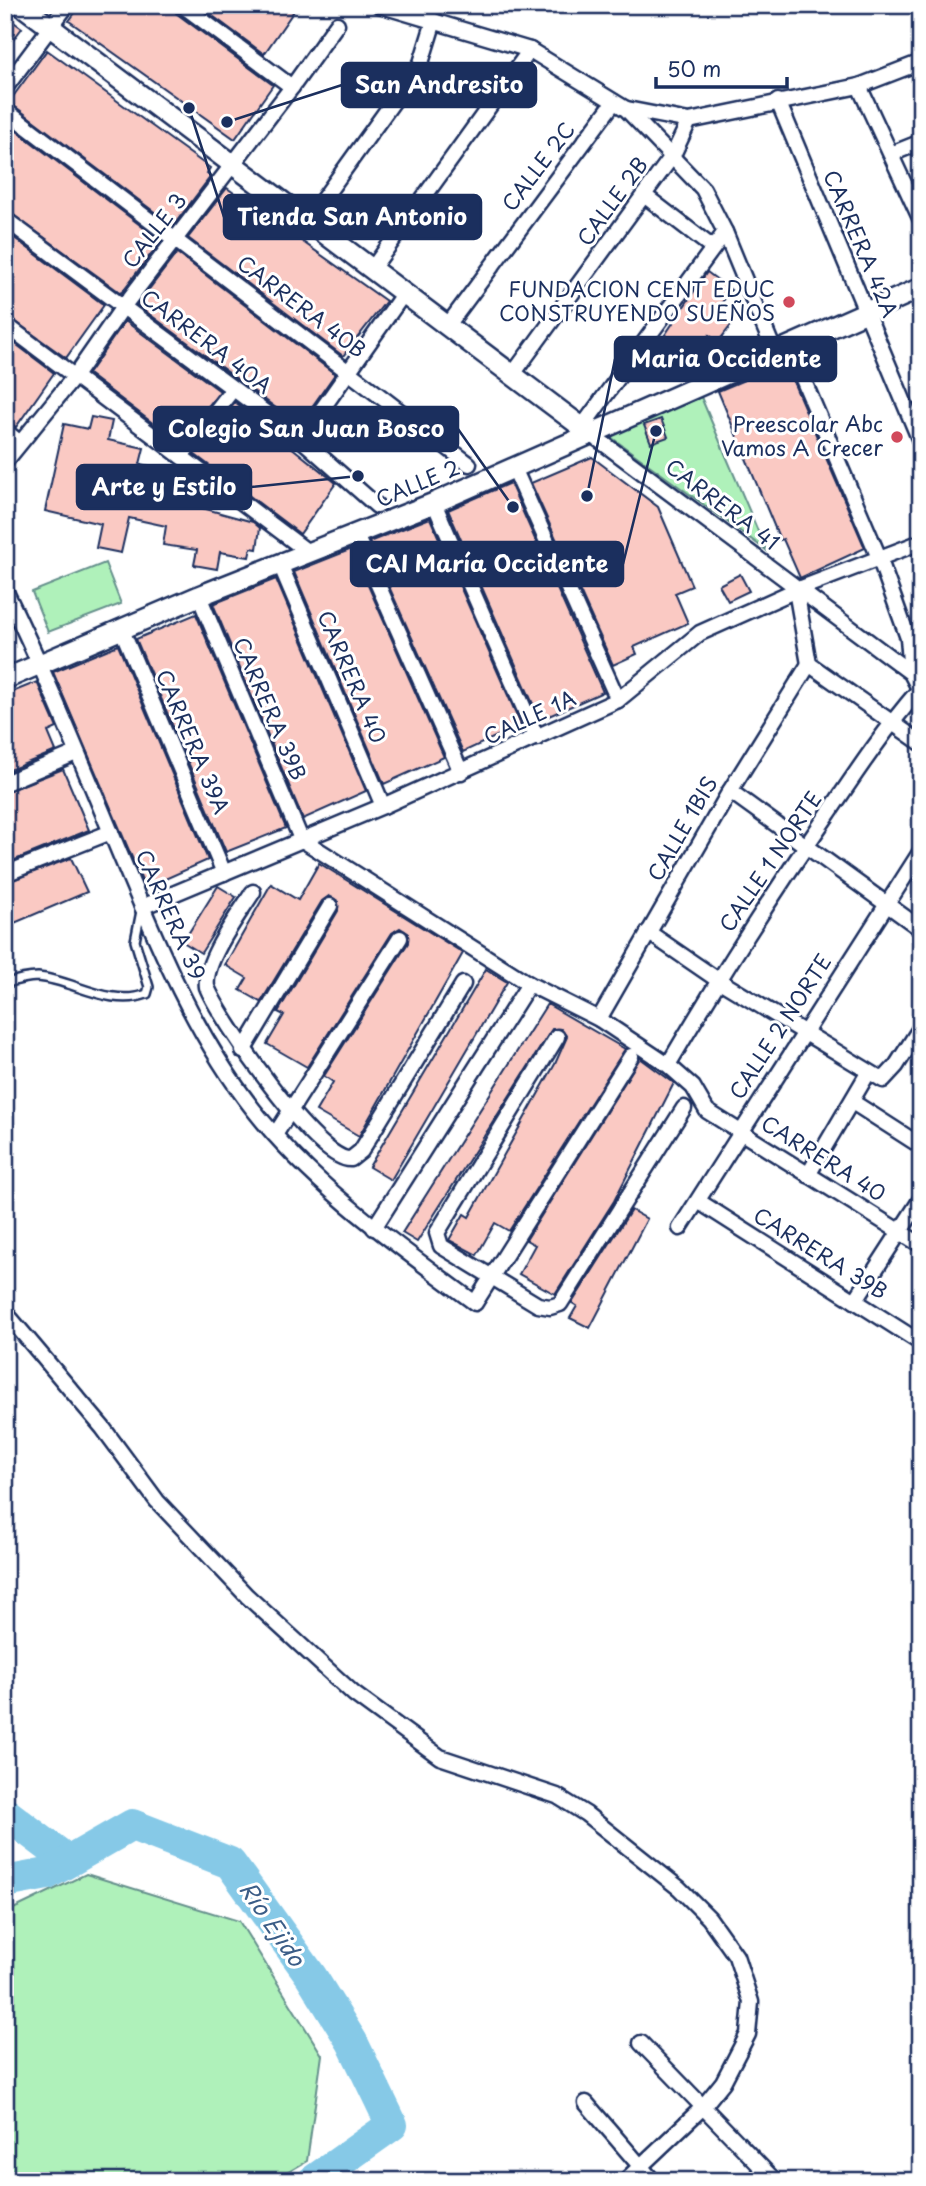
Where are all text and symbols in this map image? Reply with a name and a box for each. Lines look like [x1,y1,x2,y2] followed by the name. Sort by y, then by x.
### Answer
[656,46,788,90] scale bar
[667,52,721,84] text: 50 m
[342,63,536,107] callout: San Andresito
[355,66,523,101] text: San Andresito
[493,114,582,217] street label: CALLE 2C
[568,150,655,252] street label: CALLE 2B
[816,165,907,322] street label: CARRERA 42A
[114,185,193,274] street label: CALLE 3
[224,195,481,239] callout: Tienda San Antonio
[237,198,467,233] text: Tienda San Antonio
[231,246,373,365] street label: CARRERA 40B
[499,272,775,328] place label: FUNDACION CENT EDUC CONSTRUYENDO SUEÑOS
[135,280,280,400] street label: CARRERA 40A
[781,294,797,310] marker: FUNDACION CENT EDUC CONSTRUYENDO SUEÑOS
[615,337,836,381] callout: Maria Occidente
[631,340,822,375] text: Maria Occidente
[154,407,458,451] callout: Colegio San Juan Bosco
[721,407,883,463] place label: Preescolar Abc Vamos A Crecer
[168,410,444,445] text: Colegio San Juan Bosco
[889,429,905,445] marker: Preescolar Abc Vamos A Crecer
[370,450,464,514] street label: CALLE 2
[660,450,787,557] street label: CARRERA 41
[77,465,251,509] callout: Arte y Estilo
[92,468,236,503] text: Arte y Estilo
[351,542,623,586] callout: CAI María Occidente
[366,545,609,580] text: CAI María Occidente
[310,605,395,748] street label: CARRERA 40
[226,632,315,785] street label: CARRERA 39B
[149,664,239,819] street label: CARRERA 39A
[478,681,581,752] street label: CALLE 1A
[638,769,724,887] street label: CALLE 1BIS
[710,784,828,938] street label: CALLE 1 NORTE
[129,844,215,985] street label: CARRERA 39
[720,947,838,1105] street label: CALLE 2 NORTE
[756,1106,892,1208] street label: CARRERA 40
[748,1198,894,1306] street label: CARRERA 39B
[232,1874,315,1974] water label: Río Ejido

